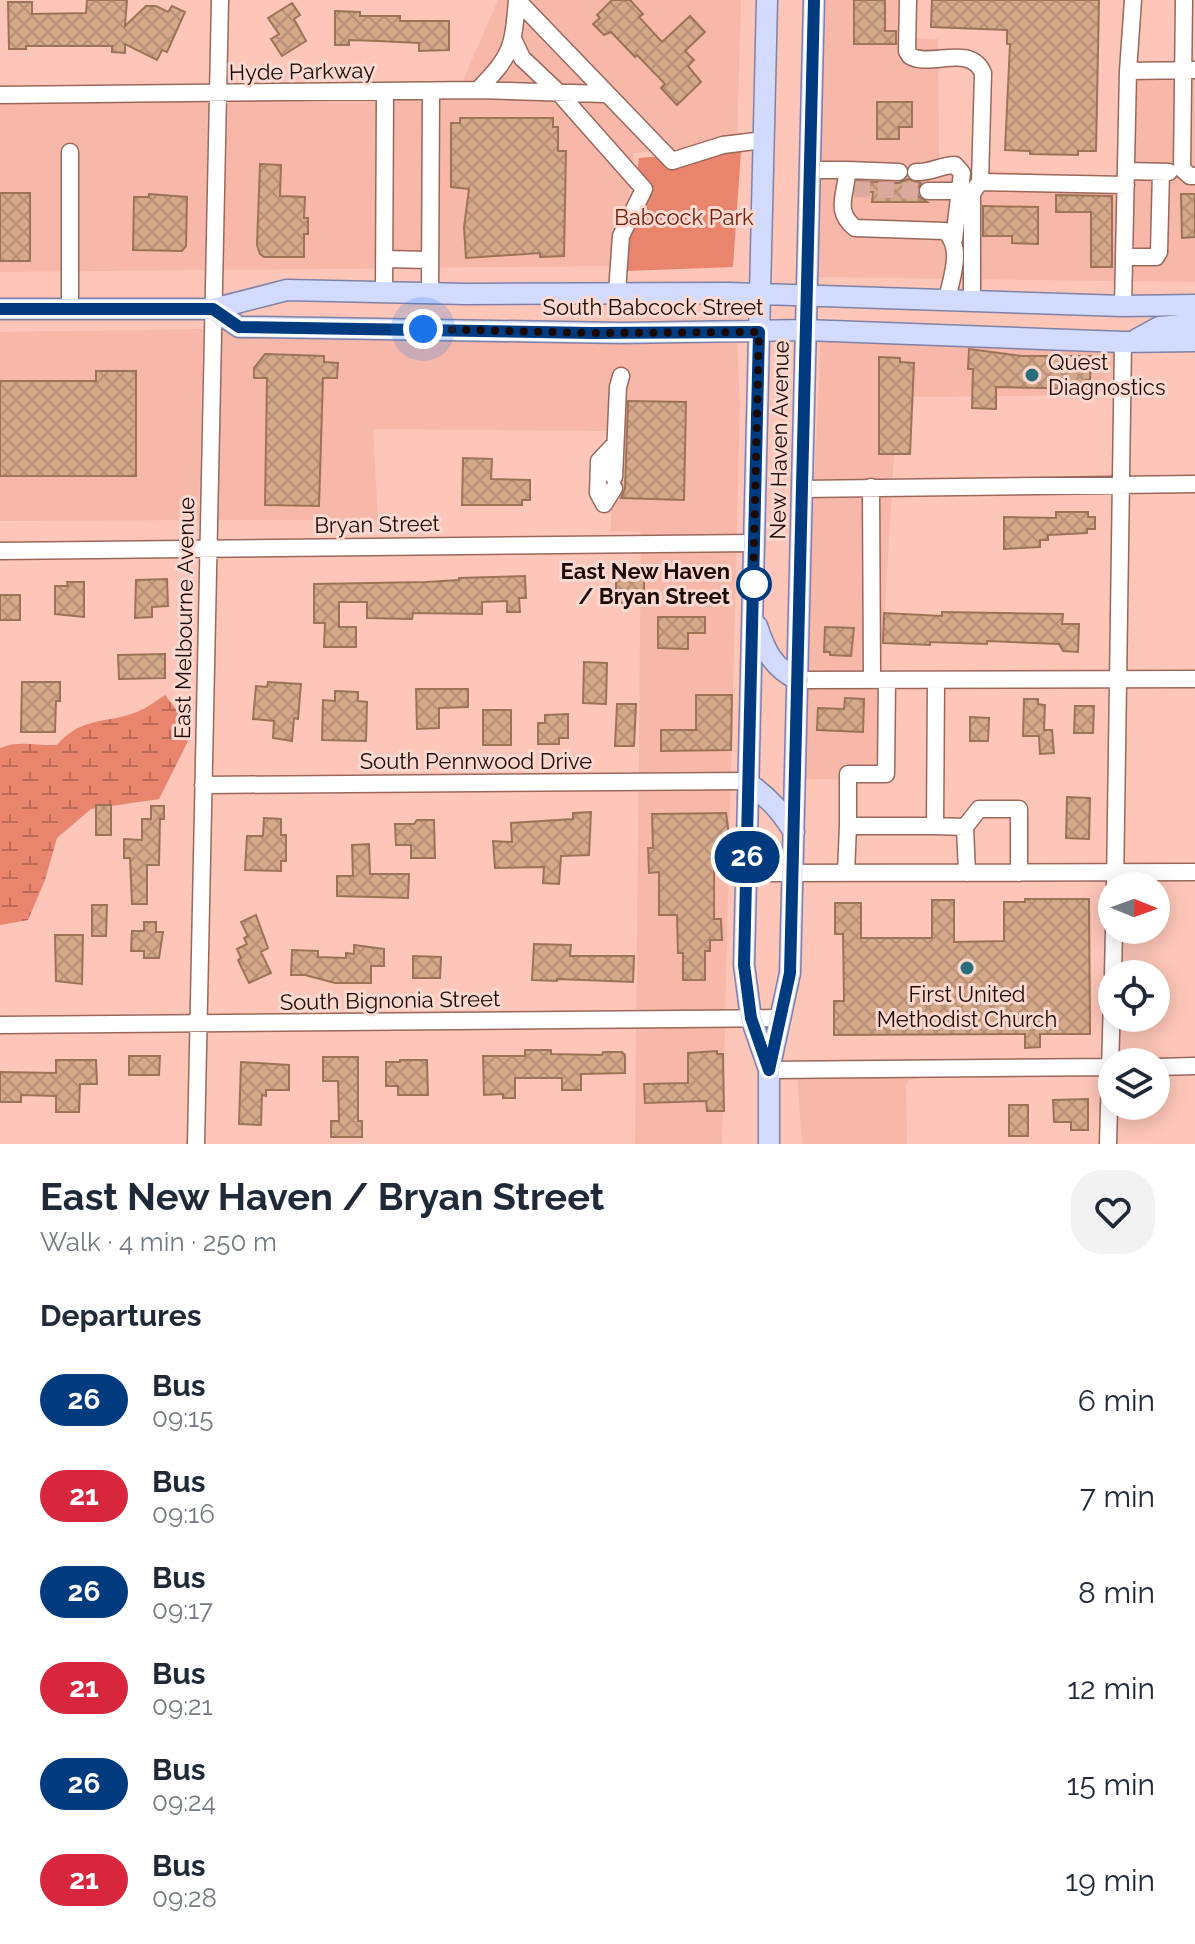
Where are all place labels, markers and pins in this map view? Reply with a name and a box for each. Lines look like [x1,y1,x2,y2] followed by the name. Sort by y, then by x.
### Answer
[1048,349,1166,400] place label: Quest Diagnostics
[1023,366,1041,384] marker: Quest Diagnostics
[560,558,731,609] place label: East New Haven / Bryan Street
[737,567,771,601] marker: East New Haven / Bryan Street
[958,959,976,977] marker: First United Methodist Church
[877,981,1057,1032] place label: First United Methodist Church

